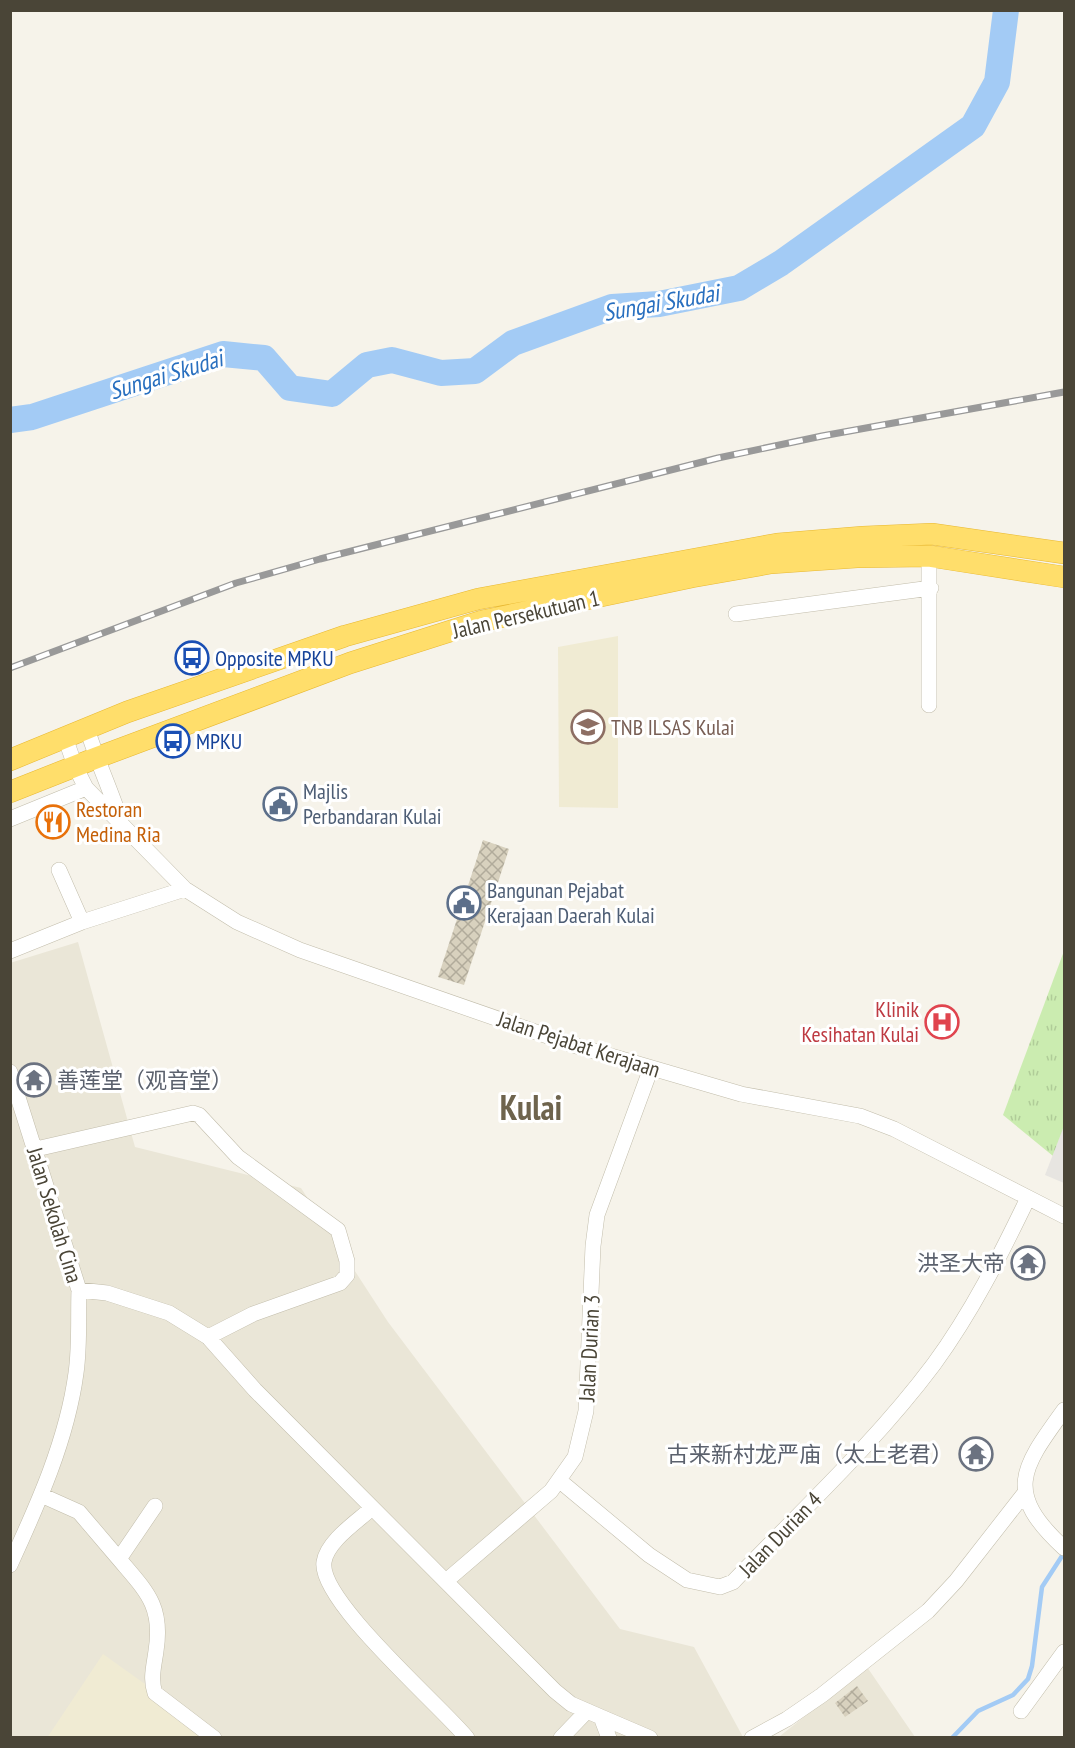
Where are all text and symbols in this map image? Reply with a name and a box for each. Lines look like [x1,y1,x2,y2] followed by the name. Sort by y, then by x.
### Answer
[601,277,724,328] water label: Sungai Skudai
[106,342,229,406] water label: Sungai Skudai
[449,583,602,645] street label: Jalan Persekutuan 1
[174,640,210,676] bus stop icon: Opposite MPKU
[215,644,334,672] place label: Opposite MPKU
[570,709,606,745] school or university icon: TNB ILSAS Kulai
[611,713,735,741] place label: TNB ILSAS Kulai
[155,723,191,759] bus stop icon: MPKU
[196,727,242,755] place label: MPKU
[303,777,442,830] place label: Majlis Perbandaran Kulai
[262,786,298,822] public building icon: Majlis Perbandaran Kulai
[76,795,161,848] place label: Restoran Medina Ria
[35,804,71,840] restaurant icon: Restoran Medina Ria
[487,876,655,929] place label: Bangunan Pejabat Kerajaan Daerah Kulai
[446,885,482,921] public building icon: Bangunan Pejabat Kerajaan Daerah Kulai
[801,995,919,1048] place label: Klinik Kesihatan Kulai
[493,1004,664,1083] street label: Jalan Pejabat Kerajaan
[924,1004,960,1040] hospital icon: Klinik Kesihatan Kulai
[16,1062,52,1098] temple icon: 善莲堂（观音堂）
[57,1066,233,1094] place label: 善莲堂（观音堂）
[500,1085,562,1129] district label: Kulai
[21,1143,89,1286] street label: Jalan Sekolah Cina
[1010,1245,1046,1281] temple icon: 洪圣大帝
[917,1249,1005,1277] place label: 洪圣大帝
[572,1294,606,1403] street label: Jalan Durian 3
[958,1436,994,1472] temple icon: 古来新村龙严庙（太上老君）
[667,1440,953,1468] place label: 古来新村龙严庙（太上老君）
[732,1486,827,1583] street label: Jalan Durian 4

